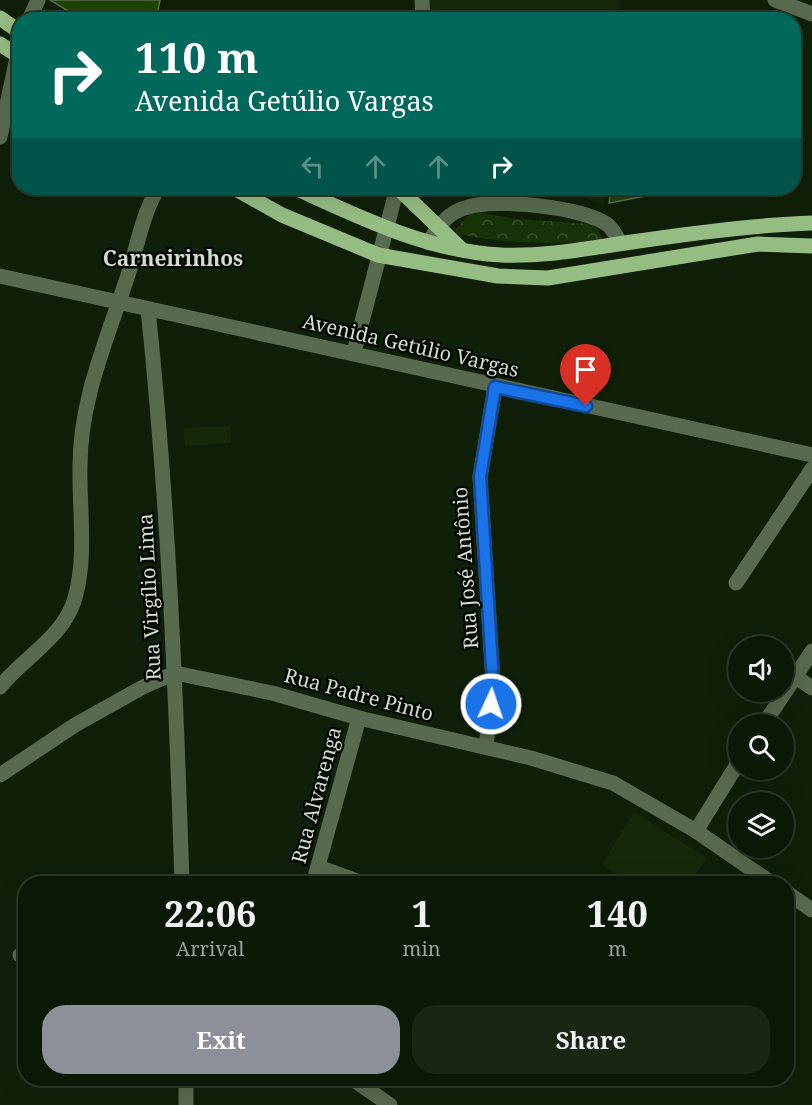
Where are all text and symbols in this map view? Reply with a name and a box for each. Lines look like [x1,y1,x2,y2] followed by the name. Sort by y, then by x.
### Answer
[135,28,259,85] text: 110 m
[36,36,114,114] icon: right
[135,82,434,119] text: Avenida Getúlio Vargas
[296,150,329,183] icon: left
[359,150,392,183] icon: ahead
[422,150,455,183] icon: ahead
[485,150,518,183] icon: right
[103,244,243,272] district label: Carneirinhos
[300,307,522,383] street label: Avenida Getúlio Vargas
[560,344,611,406] pin
[569,353,602,386] icon: arrive
[446,486,484,650] street label: Rua José Antônio
[131,513,167,681] street label: Rua Virgílio Lima
[728,636,794,858] map controls
[728,636,794,702] button: sound
[282,661,436,727] street label: Rua Padre Pinto
[459,672,523,736] position arrow
[728,714,794,780] button: search
[285,724,347,866] street label: Rua Alvarenga
[728,792,794,858] button: layers
[164,889,256,938] text: 22:06
[411,889,432,938] text: 1
[587,889,648,938] text: 140
[176,935,244,962] text: Arrival
[403,935,441,962] text: min
[608,935,627,962] text: m
[42,1005,400,1074] button: Exit
[412,1005,770,1074] button: Share

